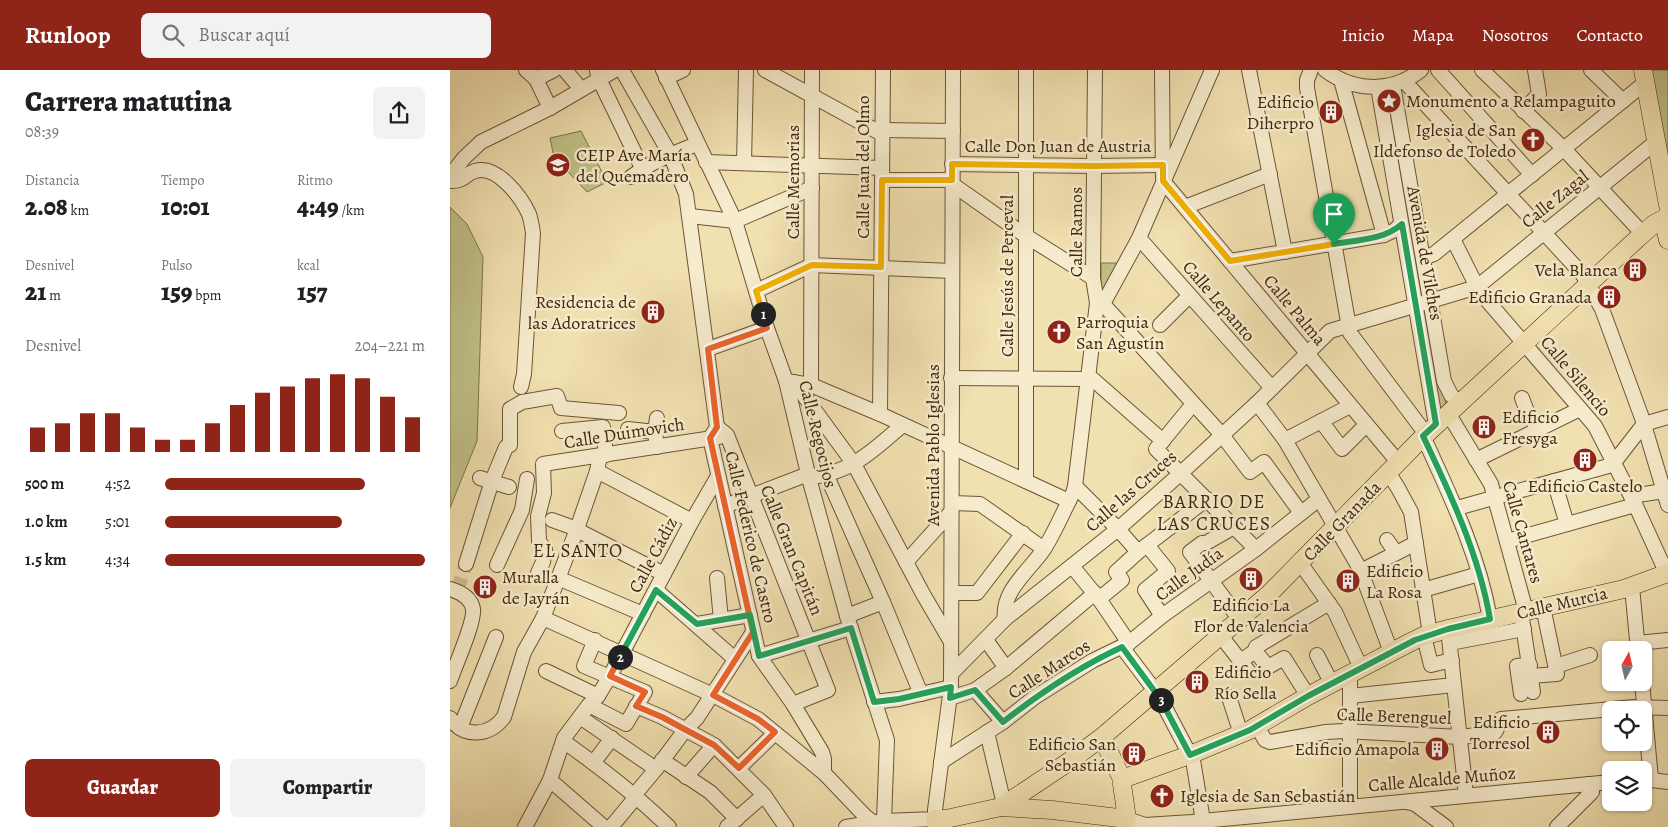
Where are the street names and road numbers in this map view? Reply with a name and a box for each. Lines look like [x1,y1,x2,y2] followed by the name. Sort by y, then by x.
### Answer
[851,95,875,239] street label: Calle Juan del Olmo
[781,125,805,239] street label: Calle Memorias
[965,134,1152,158] street label: Calle Don Juan de Austria
[1516,164,1594,234] street label: Calle Zagal
[1401,183,1449,322] street label: Avenida de Vilches
[1064,187,1088,277] street label: Calle Ramos
[995,194,1019,357] street label: Calle Jesús de Perceval
[1177,255,1261,347] street label: Calle Lepanto
[1258,269,1332,351] street label: Calle Palma
[1535,331,1617,421] street label: Calle Silencio
[921,364,945,527] street label: Avenida Pablo Iglesias
[793,378,843,490] street label: Calle Regocijos
[562,412,686,454] street label: Calle Duimovich
[1080,445,1182,537] street label: Calle las Cruces
[720,449,782,625] street label: Calle Federico de Castro
[1298,475,1387,566] street label: Calle Granada
[1497,478,1549,586] street label: Calle Cantares
[755,481,829,619] street label: Calle Gran Capitán
[623,513,683,597] street label: Calle Cádiz
[1150,541,1228,607] street label: Calle Judía
[1514,581,1610,625] street label: Calle Murcia
[1003,633,1095,705] street label: Calle Marcos
[1336,702,1452,730] street label: Calle Berenguel
[1367,761,1517,797] street label: Calle Alcalde Muñoz

